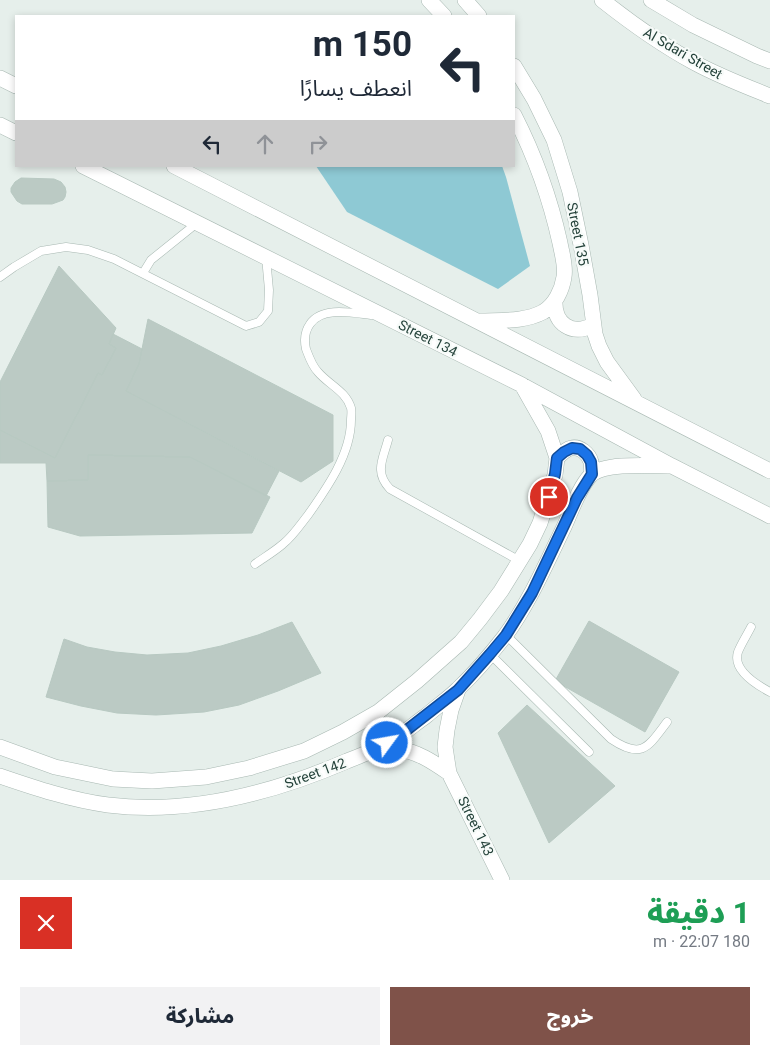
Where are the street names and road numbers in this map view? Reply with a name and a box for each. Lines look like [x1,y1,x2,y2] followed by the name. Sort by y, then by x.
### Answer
[641,24,726,82] street label: Al Sdari Street
[564,201,592,267] street label: Street 135
[396,316,460,360] street label: Street 134
[282,754,348,791] street label: Street 142
[455,794,497,858] street label: Street 143

